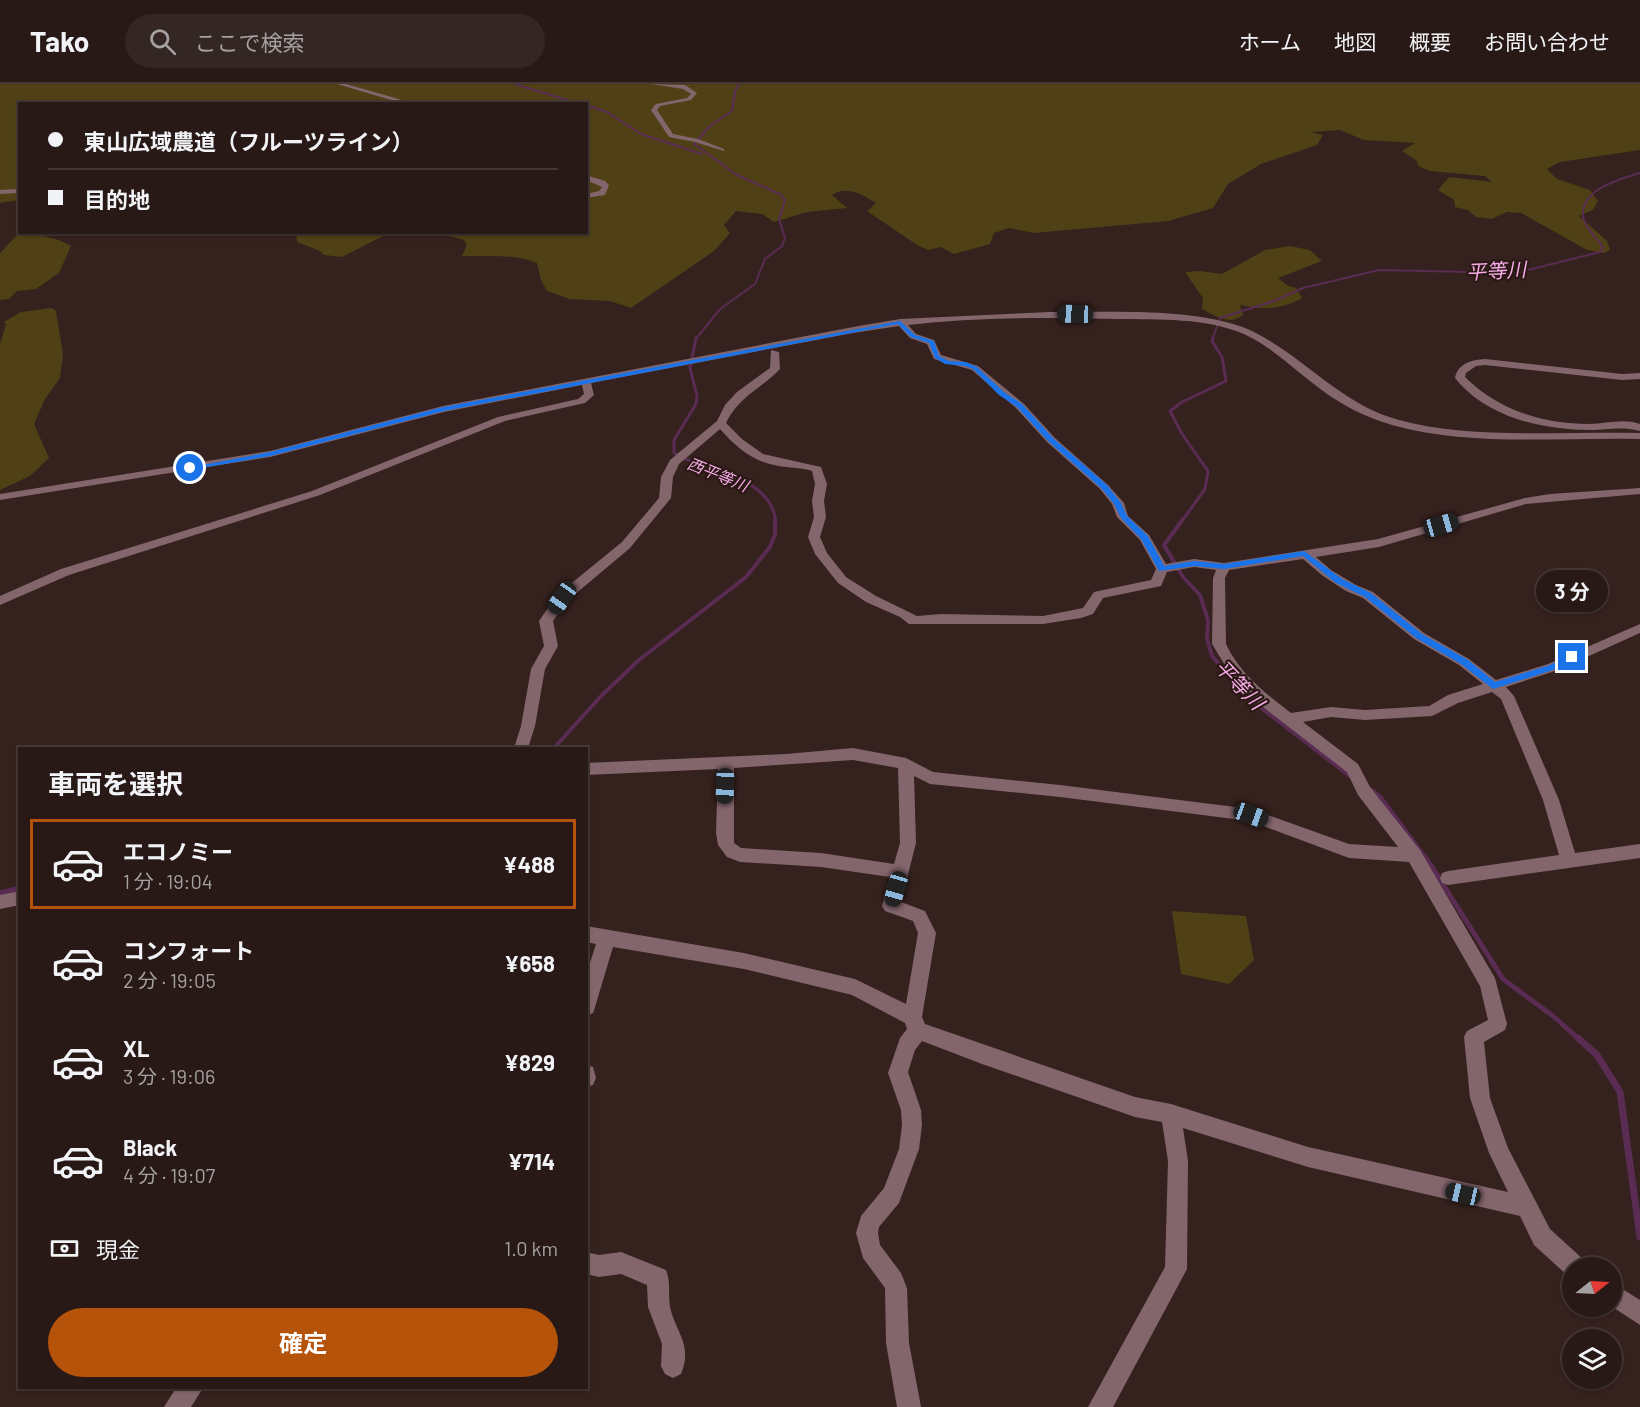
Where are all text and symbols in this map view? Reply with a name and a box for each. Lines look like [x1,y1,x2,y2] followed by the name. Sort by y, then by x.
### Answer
[125,14,545,68] search box
[30,24,89,58] text: Tako
[146,25,179,58] icon: search
[194,29,304,55] text: ここで検索
[1239,29,1301,54] text: ホーム
[1334,29,1376,54] text: 地図
[1409,29,1451,54] text: 概要
[1484,29,1610,54] text: お問い合わせ
[84,128,414,154] text: 東山広域農道（フルーツライン）
[84,186,150,212] text: 目的地
[1465,256,1529,284] water label: 平等川
[1057,304,1093,324] car
[685,453,753,496] water label: 西平等川
[176,454,203,481] route start
[1421,511,1461,539] car
[1536,570,1608,612] callout: 3 分
[544,578,580,618] car
[1555,579,1589,603] text: 3 分
[1558,643,1585,670] route end
[1211,654,1271,715] water label: 平等川
[48,767,183,799] text: 車両を選択
[715,768,735,804] car
[1231,800,1271,830] car
[51,837,105,891] icon: car
[123,838,233,864] text: エコノミー
[503,851,555,877] text: ¥488
[123,869,213,893] text: 1 分 · 19:04
[882,869,910,909] car
[51,936,105,990] icon: car
[123,937,254,963] text: コンフォート
[504,950,555,976] text: ¥658
[123,968,216,992] text: 2 分 · 19:05
[51,1035,105,1089] icon: car
[123,1035,149,1061] text: XL
[504,1049,555,1075] text: ¥829
[123,1064,215,1088] text: 3 分 · 19:06
[51,1134,105,1188] icon: car
[123,1134,177,1160] text: Black
[508,1148,555,1174] text: ¥714
[123,1163,215,1187] text: 4 分 · 19:07
[1443,1181,1483,1207] car
[48,1232,81,1265] icon: cash
[96,1236,140,1262] text: 現金
[504,1236,558,1260] text: 1.0 km
[1562,1257,1622,1317] north arrow
[1562,1257,1622,1389] map controls
[48,1308,558,1377] button: 確定
[1562,1329,1622,1389] button: layers

